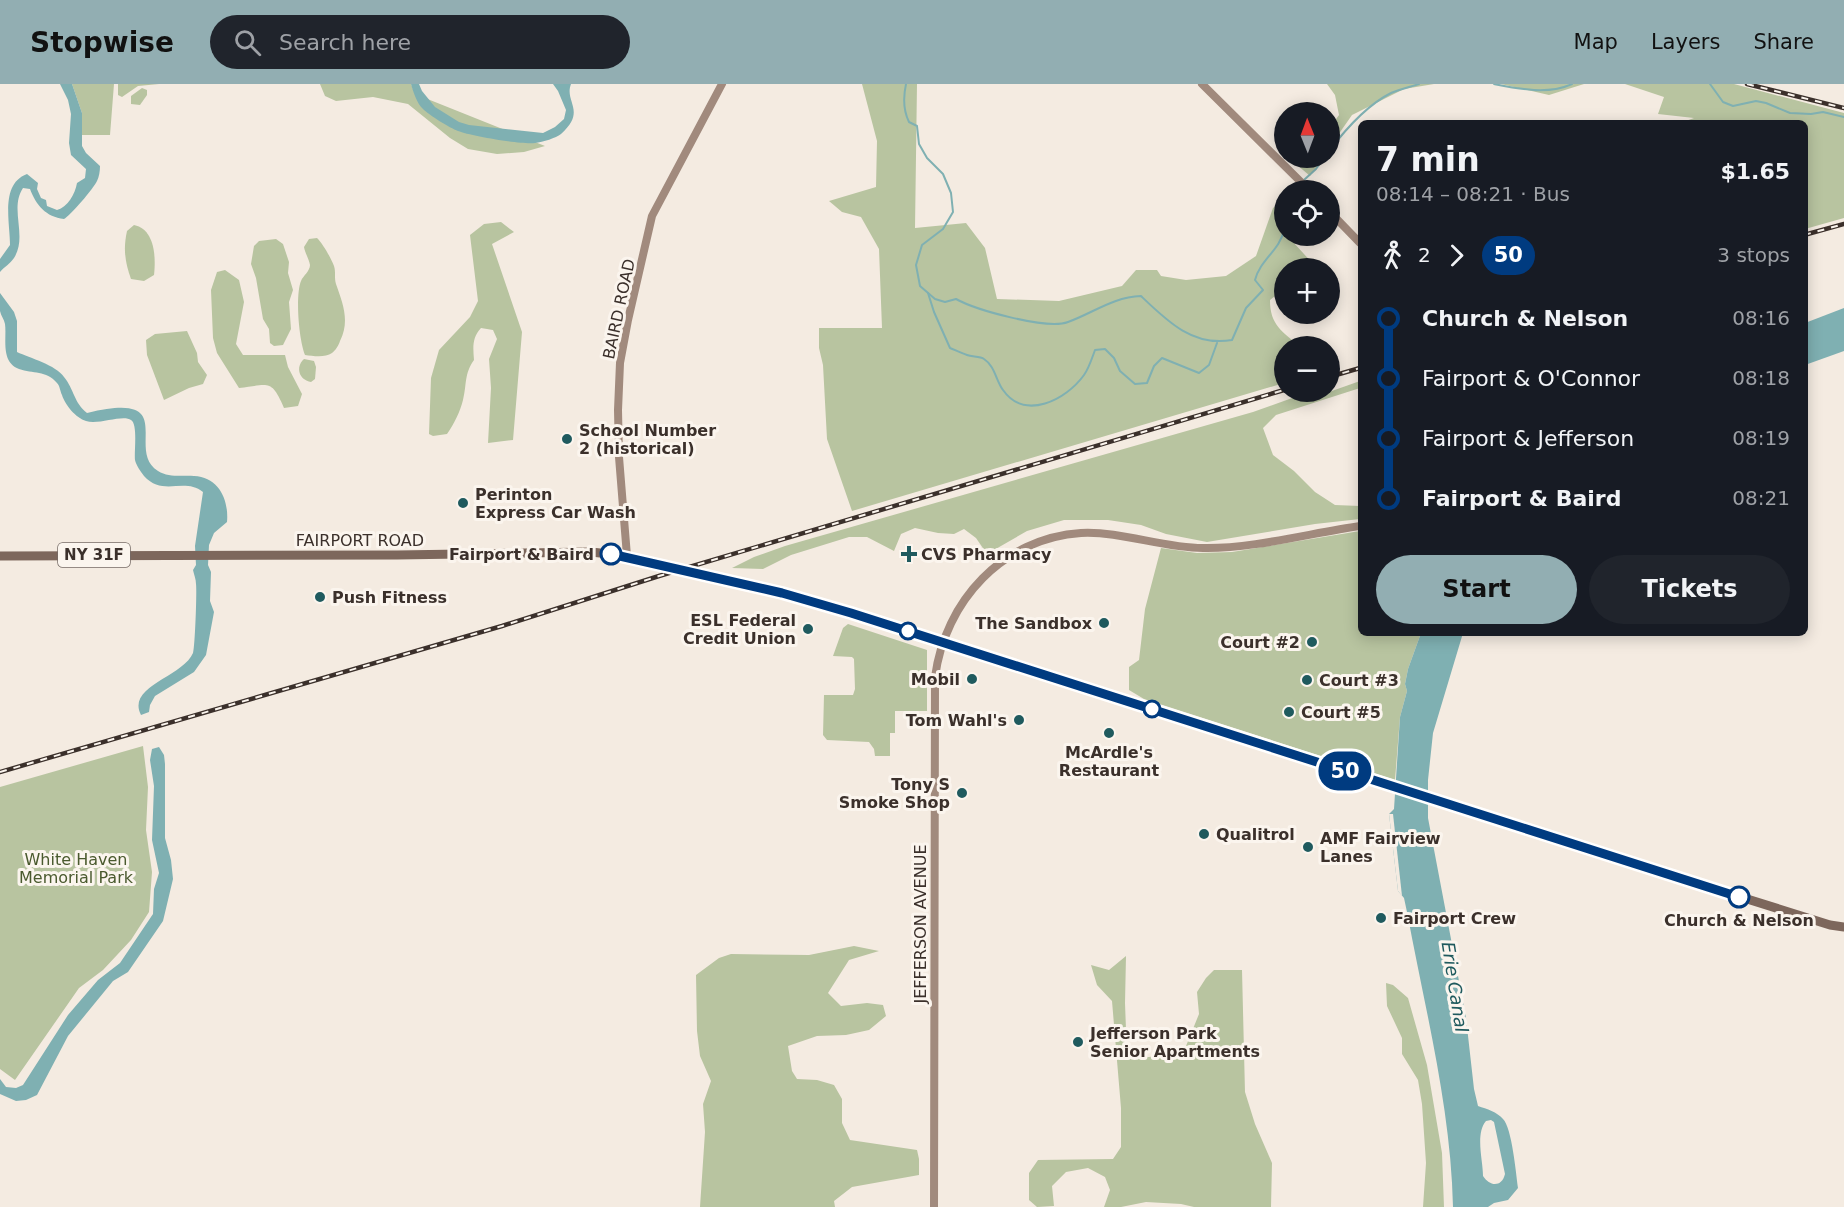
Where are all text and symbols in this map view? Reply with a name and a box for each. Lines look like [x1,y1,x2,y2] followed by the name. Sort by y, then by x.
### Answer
[210,15,630,69] search box
[30,26,174,59] text: Stopwise
[231,26,264,59] icon: search
[279,30,411,55] text: Search here
[1574,30,1618,54] text: Map
[1651,30,1720,54] text: Layers
[1753,30,1814,54] text: Share
[1274,102,1340,168] north arrow
[1274,102,1340,402] map controls
[1376,140,1480,179] text: 7 min
[1720,159,1790,184] text: $1.65
[1274,180,1340,246] button: locate
[1376,182,1570,206] text: 08:14 – 08:21 · Bus
[1376,239,1409,272] icon: walk
[1440,239,1473,272] icon: forward
[1418,243,1431,267] text: 2
[1494,243,1523,267] text: 50
[1717,243,1790,267] text: 3 stops
[599,257,639,361] street label: BAIRD ROAD
[1274,258,1340,324] button: +
[1422,306,1628,331] text: Church & Nelson
[1732,306,1790,330] text: 08:16
[1274,336,1340,402] button: −
[1422,366,1640,391] text: Fairport & O'Connor
[1732,366,1790,390] text: 08:18
[579,421,716,458] place label: School Number 2 (historical)
[1422,426,1634,451] text: Fairport & Jefferson
[1732,426,1790,450] text: 08:19
[560,432,574,446] marker: School Number 2 (historical)
[475,485,636,522] place label: Perinton Express Car Wash
[1422,486,1621,511] text: Fairport & Baird
[1732,486,1790,510] text: 08:21
[456,496,470,510] marker: Perinton Express Car Wash
[296,531,424,550] street label: FAIRPORT ROAD
[58,543,130,567] road number: NY 31F
[600,543,622,565] marker: Fairport & Baird
[449,545,594,564] place label: Fairport & Baird
[921,545,1052,564] place label: CVS Pharmacy
[902,547,916,561] marker: CVS Pharmacy
[1376,555,1577,624] button: Start
[1589,555,1790,624] button: Tickets
[332,588,447,607] place label: Push Fitness
[313,590,327,604] marker: Push Fitness
[683,611,796,648] place label: ESL Federal Credit Union
[975,614,1093,633] place label: The Sandbox
[1097,616,1111,630] marker: The Sandbox
[801,622,815,636] marker: ESL Federal Credit Union
[899,622,917,640] unlabelled marker
[1220,633,1300,652] place label: Court #2
[1305,635,1319,649] marker: Court #2
[911,670,960,689] place label: Mobil
[1319,671,1399,690] place label: Court #3
[965,672,979,686] marker: Mobil
[1300,673,1314,687] marker: Court #3
[1143,700,1161,718] unlabelled marker
[1301,703,1381,722] place label: Court #5
[1282,705,1296,719] marker: Court #5
[906,711,1007,730] place label: Tom Wahl's
[1012,713,1026,727] marker: Tom Wahl's
[1102,726,1116,740] marker: McArdle's Restaurant
[1059,743,1159,780] place label: McArdle's Restaurant
[1318,752,1372,790] line badge: 50
[1330,759,1360,783] text: 50
[839,775,950,812] place label: Tony S Smoke Shop
[955,786,969,800] marker: Tony S Smoke Shop
[1216,825,1295,844] place label: Qualitrol
[1197,827,1211,841] marker: Qualitrol
[1320,829,1441,866] place label: AMF Fairview Lanes
[1301,840,1315,854] marker: AMF Fairview Lanes
[911,844,930,1005] street label: JEFFERSON AVENUE
[19,850,134,887] park label: White Haven Memorial Park
[1728,886,1750,908] marker: Church & Nelson
[1393,909,1516,928] place label: Fairport Crew
[1374,911,1388,925] marker: Fairport Crew
[1664,911,1814,930] place label: Church & Nelson
[1437,940,1473,1034] water label: Erie Canal
[1089,1024,1260,1061] place label: Jefferson Park Senior Apartments
[1071,1035,1085,1049] marker: Jefferson Park Senior Apartments

